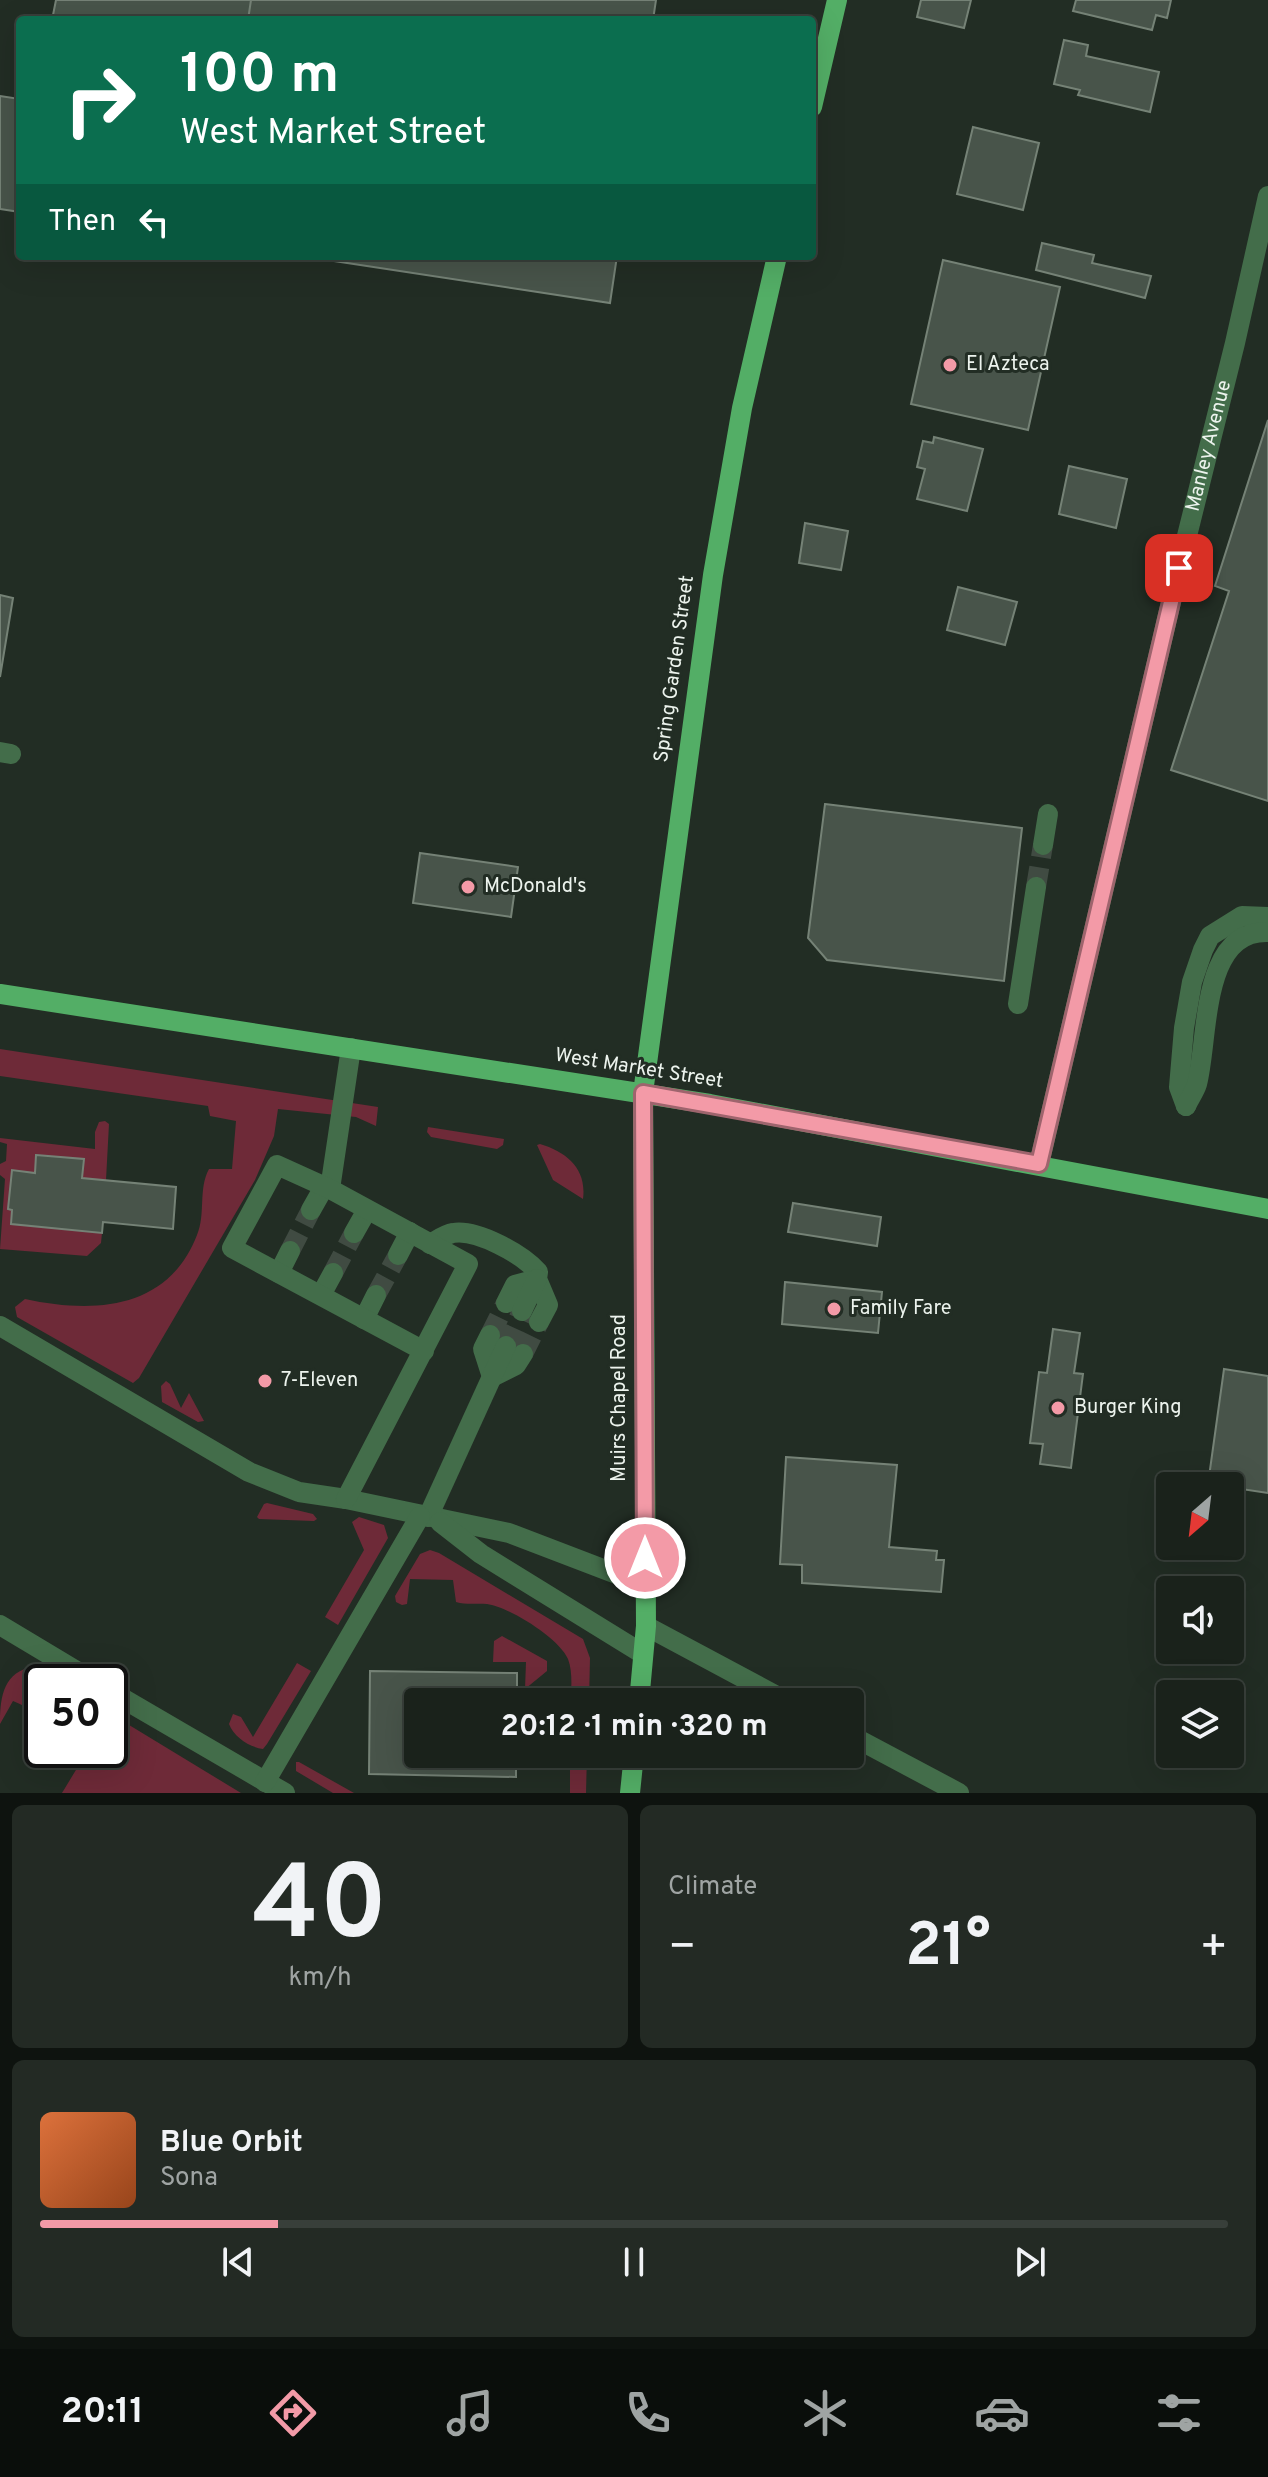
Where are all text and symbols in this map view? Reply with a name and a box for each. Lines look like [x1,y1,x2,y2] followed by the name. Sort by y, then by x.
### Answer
[180,42,339,112] text: 100 m
[48,48,152,152] icon: right
[180,111,486,157] text: West Market Street
[132,200,176,244] icon: left
[48,204,116,241] text: Then
[966,352,1050,378] place label: El Azteca
[941,356,959,374] marker: El Azteca
[1181,378,1238,514] street label: Manley Avenue
[1145,534,1213,602] pin
[1157,546,1201,590] icon: arrive
[649,574,701,764] street label: Spring Garden Street
[484,874,587,900] place label: McDonald's
[459,878,477,896] marker: McDonald's
[553,1043,725,1095] street label: West Market Street
[850,1296,951,1322] place label: Family Fare
[825,1300,843,1318] marker: Family Fare
[607,1314,633,1482] street label: Muirs Chapel Road
[281,1368,358,1394] place label: 7-Eleven
[256,1372,274,1390] marker: 7-Eleven
[1074,1395,1182,1421] place label: Burger King
[1049,1399,1067,1417] marker: Burger King
[1156,1472,1244,1560] north arrow
[1156,1472,1244,1768] map controls
[603,1516,687,1600] position arrow
[1156,1576,1244,1664] button: sound
[24,1664,128,1768] speed limit sign: 50
[1156,1680,1244,1768] button: layers
[501,1709,767,1746] text: 20:12 · 1 min · 320 m
[252,1844,388,1976] text: 40
[668,1871,757,1904] text: Climate
[905,1911,991,1987] text: 21°
[668,1921,696,1977] text: −
[1200,1921,1228,1977] text: +
[288,1962,352,1995] text: km/h
[160,2125,303,2162] text: Blue Orbit
[160,2162,218,2195] text: Sona
[216,2240,260,2284] icon: previous
[612,2240,656,2284] icon: pause
[1008,2240,1052,2284] icon: next
[265,2385,321,2441] icon: directions
[442,2385,498,2441] icon: music
[620,2385,676,2441] icon: phone
[797,2385,853,2441] icon: climate
[974,2385,1030,2441] icon: car
[1151,2385,1207,2441] icon: filters
[61,2390,144,2436] text: 20:11

